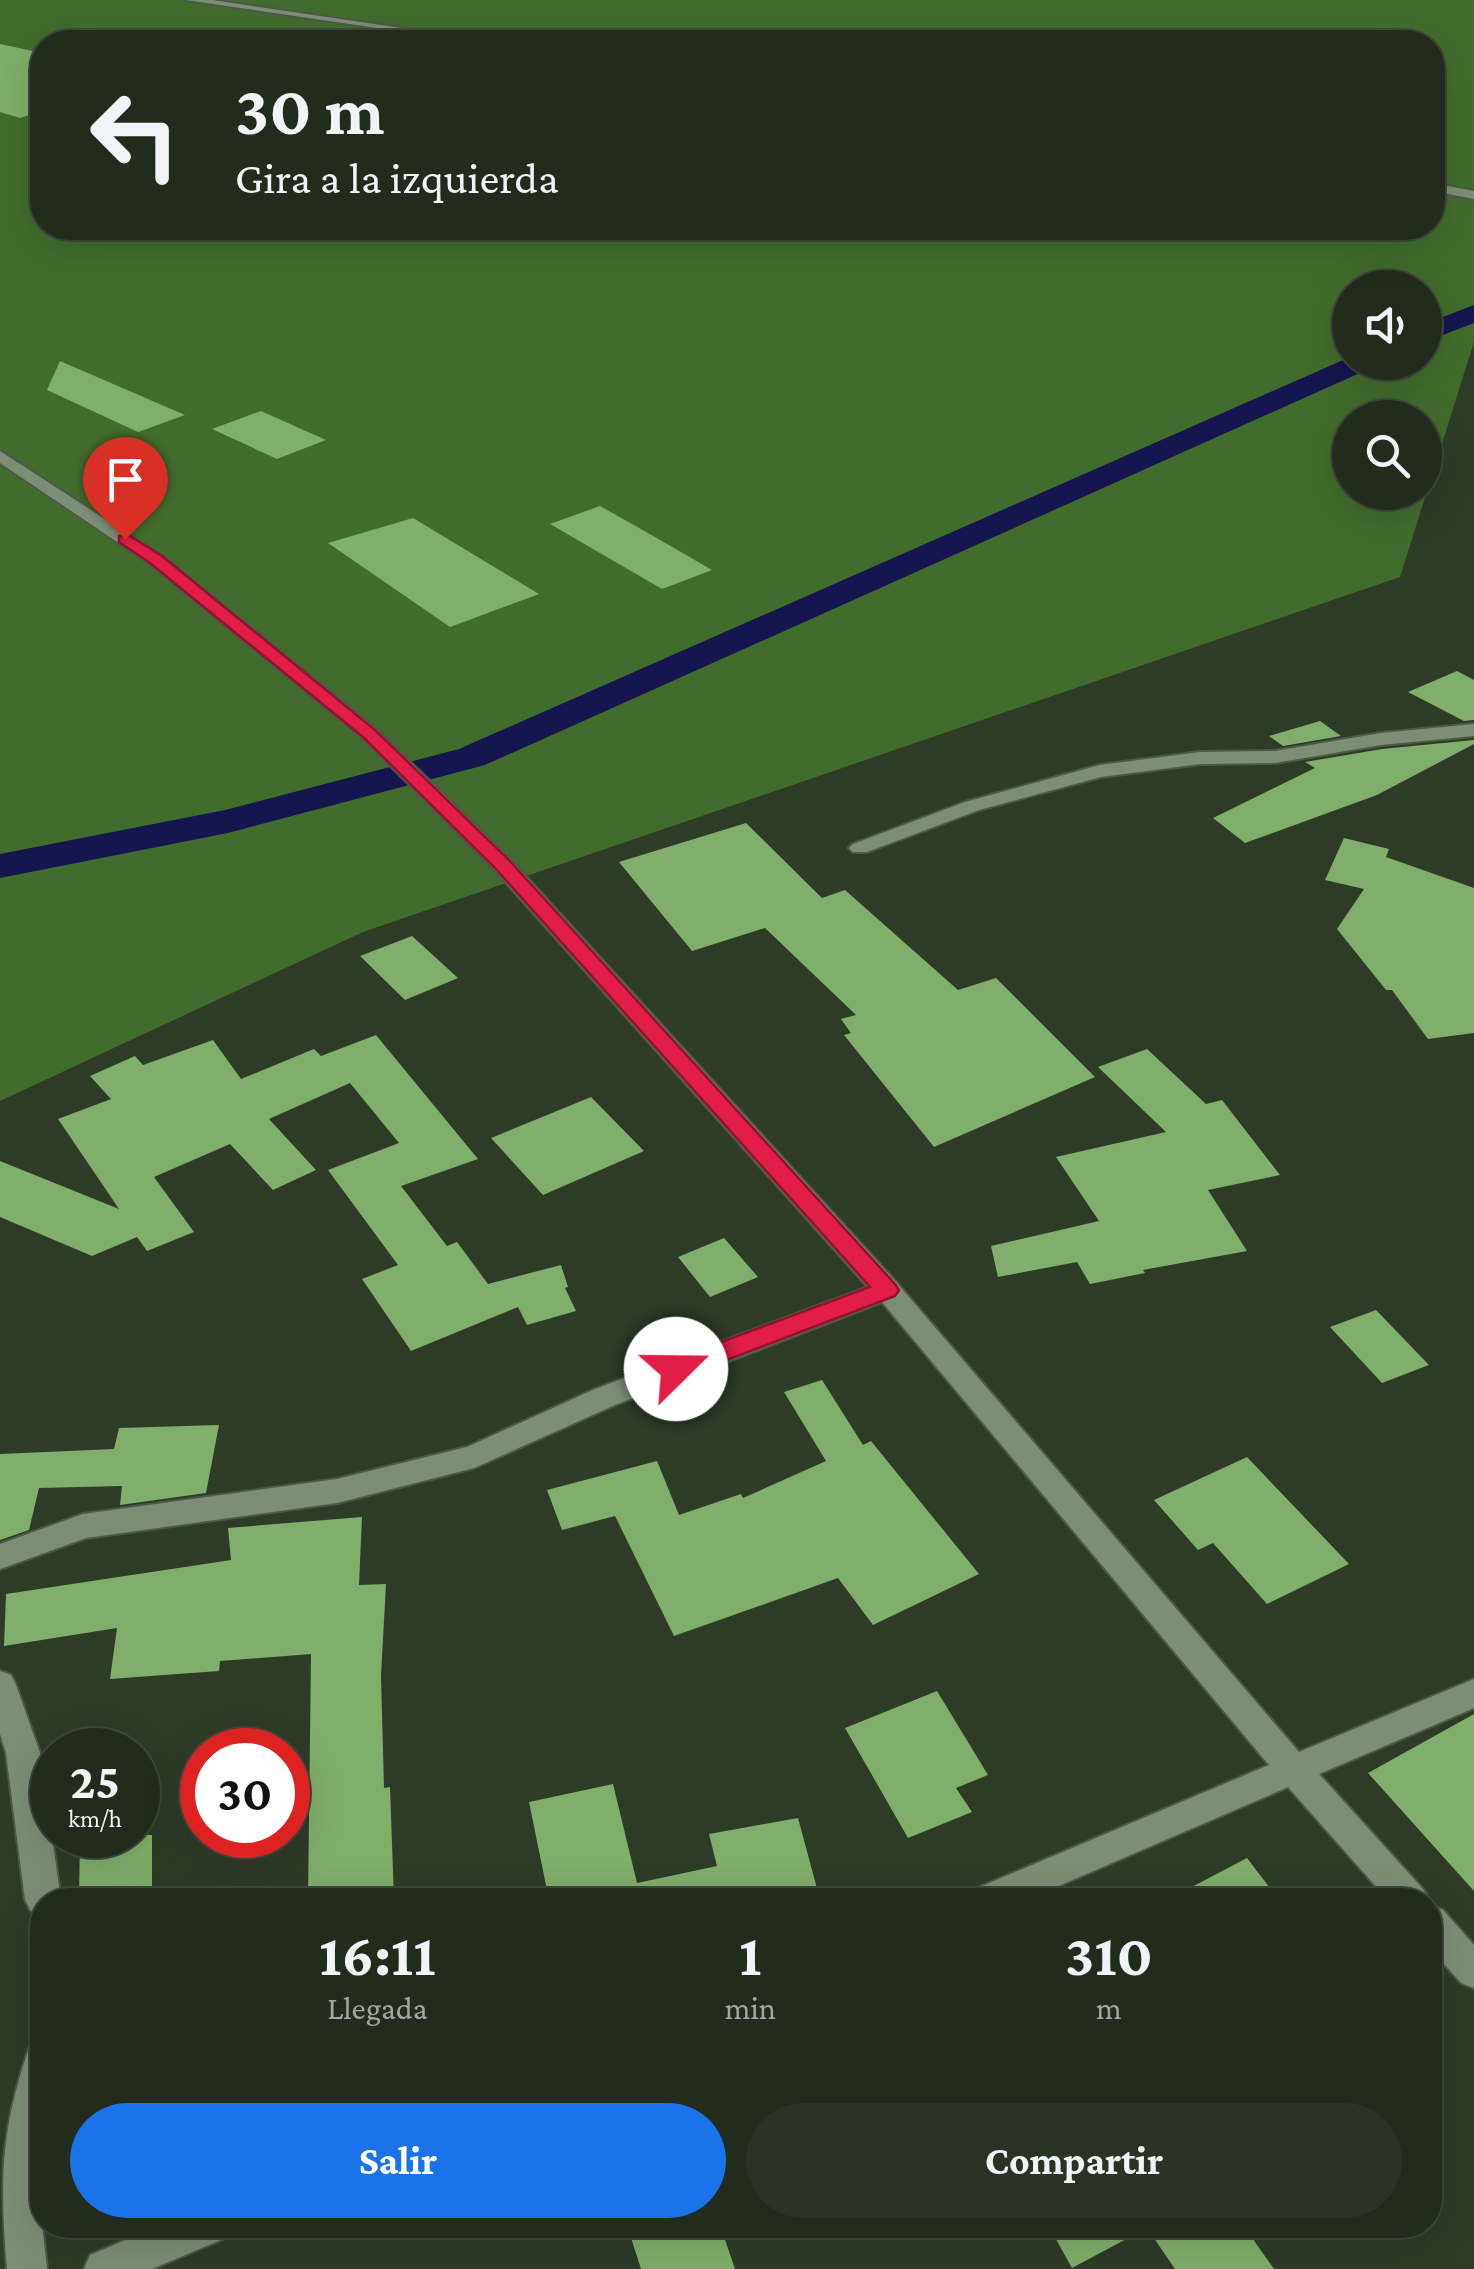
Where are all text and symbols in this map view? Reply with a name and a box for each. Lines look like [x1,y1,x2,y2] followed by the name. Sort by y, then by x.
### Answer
[70,70,200,200] icon: left
[235,71,384,149] text: 30 m
[235,153,559,203] text: Gira a la izquierda
[1332,270,1442,510] map controls
[1332,270,1442,380] button: sound
[1332,400,1442,510] button: search
[83,437,168,540] pin
[98,452,153,507] icon: arrive
[624,1317,728,1421] position arrow
[180,1728,310,1858] speed limit sign: 30
[70,1753,120,1809] text: 25
[68,1805,122,1832] text: km/h
[319,1921,436,1988] text: 16:11
[739,1921,762,1988] text: 1
[1065,1921,1153,1988] text: 310
[327,1990,427,2026] text: Llegada
[725,1990,776,2026] text: min
[1096,1990,1122,2026] text: m
[70,2103,726,2218] button: Salir
[746,2103,1402,2218] button: Compartir

